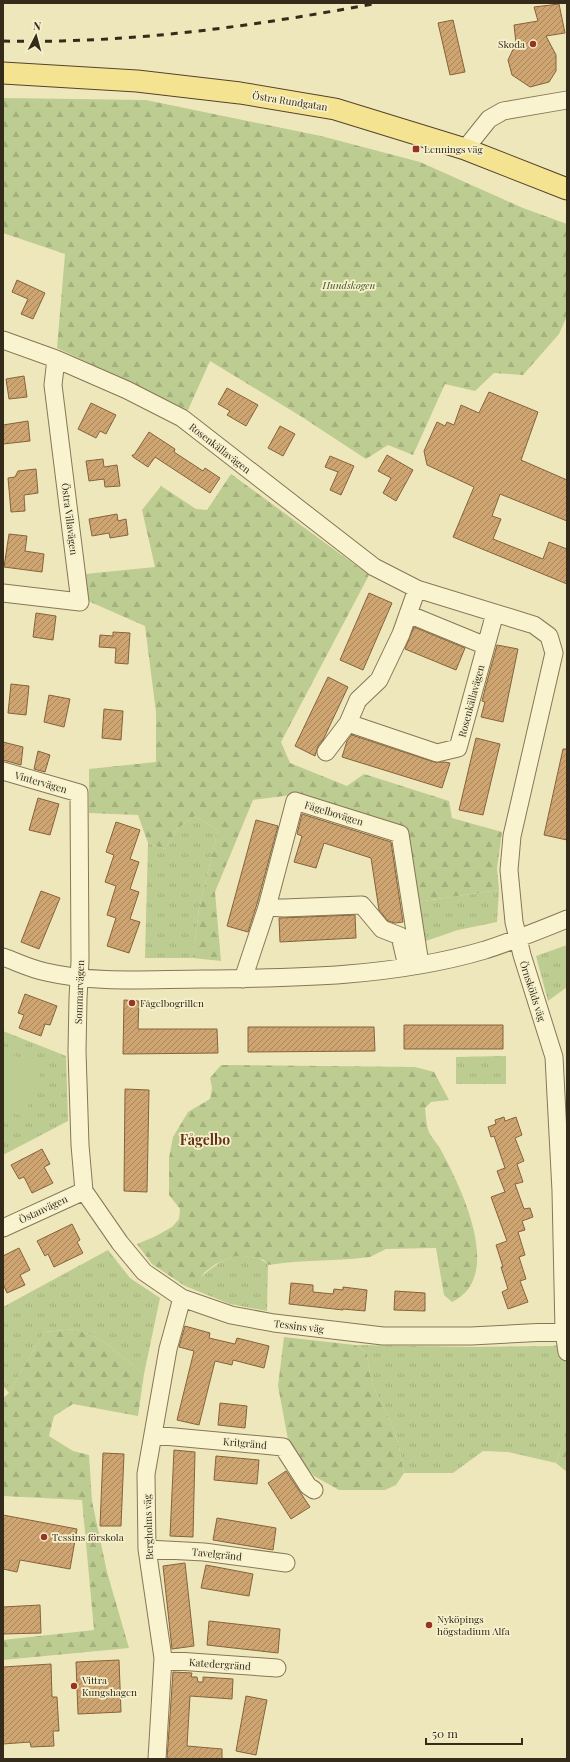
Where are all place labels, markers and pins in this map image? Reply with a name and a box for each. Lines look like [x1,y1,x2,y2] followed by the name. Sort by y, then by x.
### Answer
[498,37,525,51] place label: Skoda
[528,39,538,49] marker: Skoda
[424,142,483,156] place label: Lennings väg
[411,144,421,154] marker: Lennings väg
[140,996,204,1010] place label: Fågelbogrillen
[127,998,137,1008] marker: Fågelbogrillen
[52,1530,124,1544] place label: Tessins förskola
[39,1532,49,1542] marker: Tessins förskola
[437,1612,510,1638] place label: Nyköpings högstadium Alfa
[424,1620,434,1630] marker: Nyköpings högstadium Alfa
[81,1673,137,1699] place label: Vittra Kungshagen
[69,1681,79,1691] marker: Vittra Kungshagen

